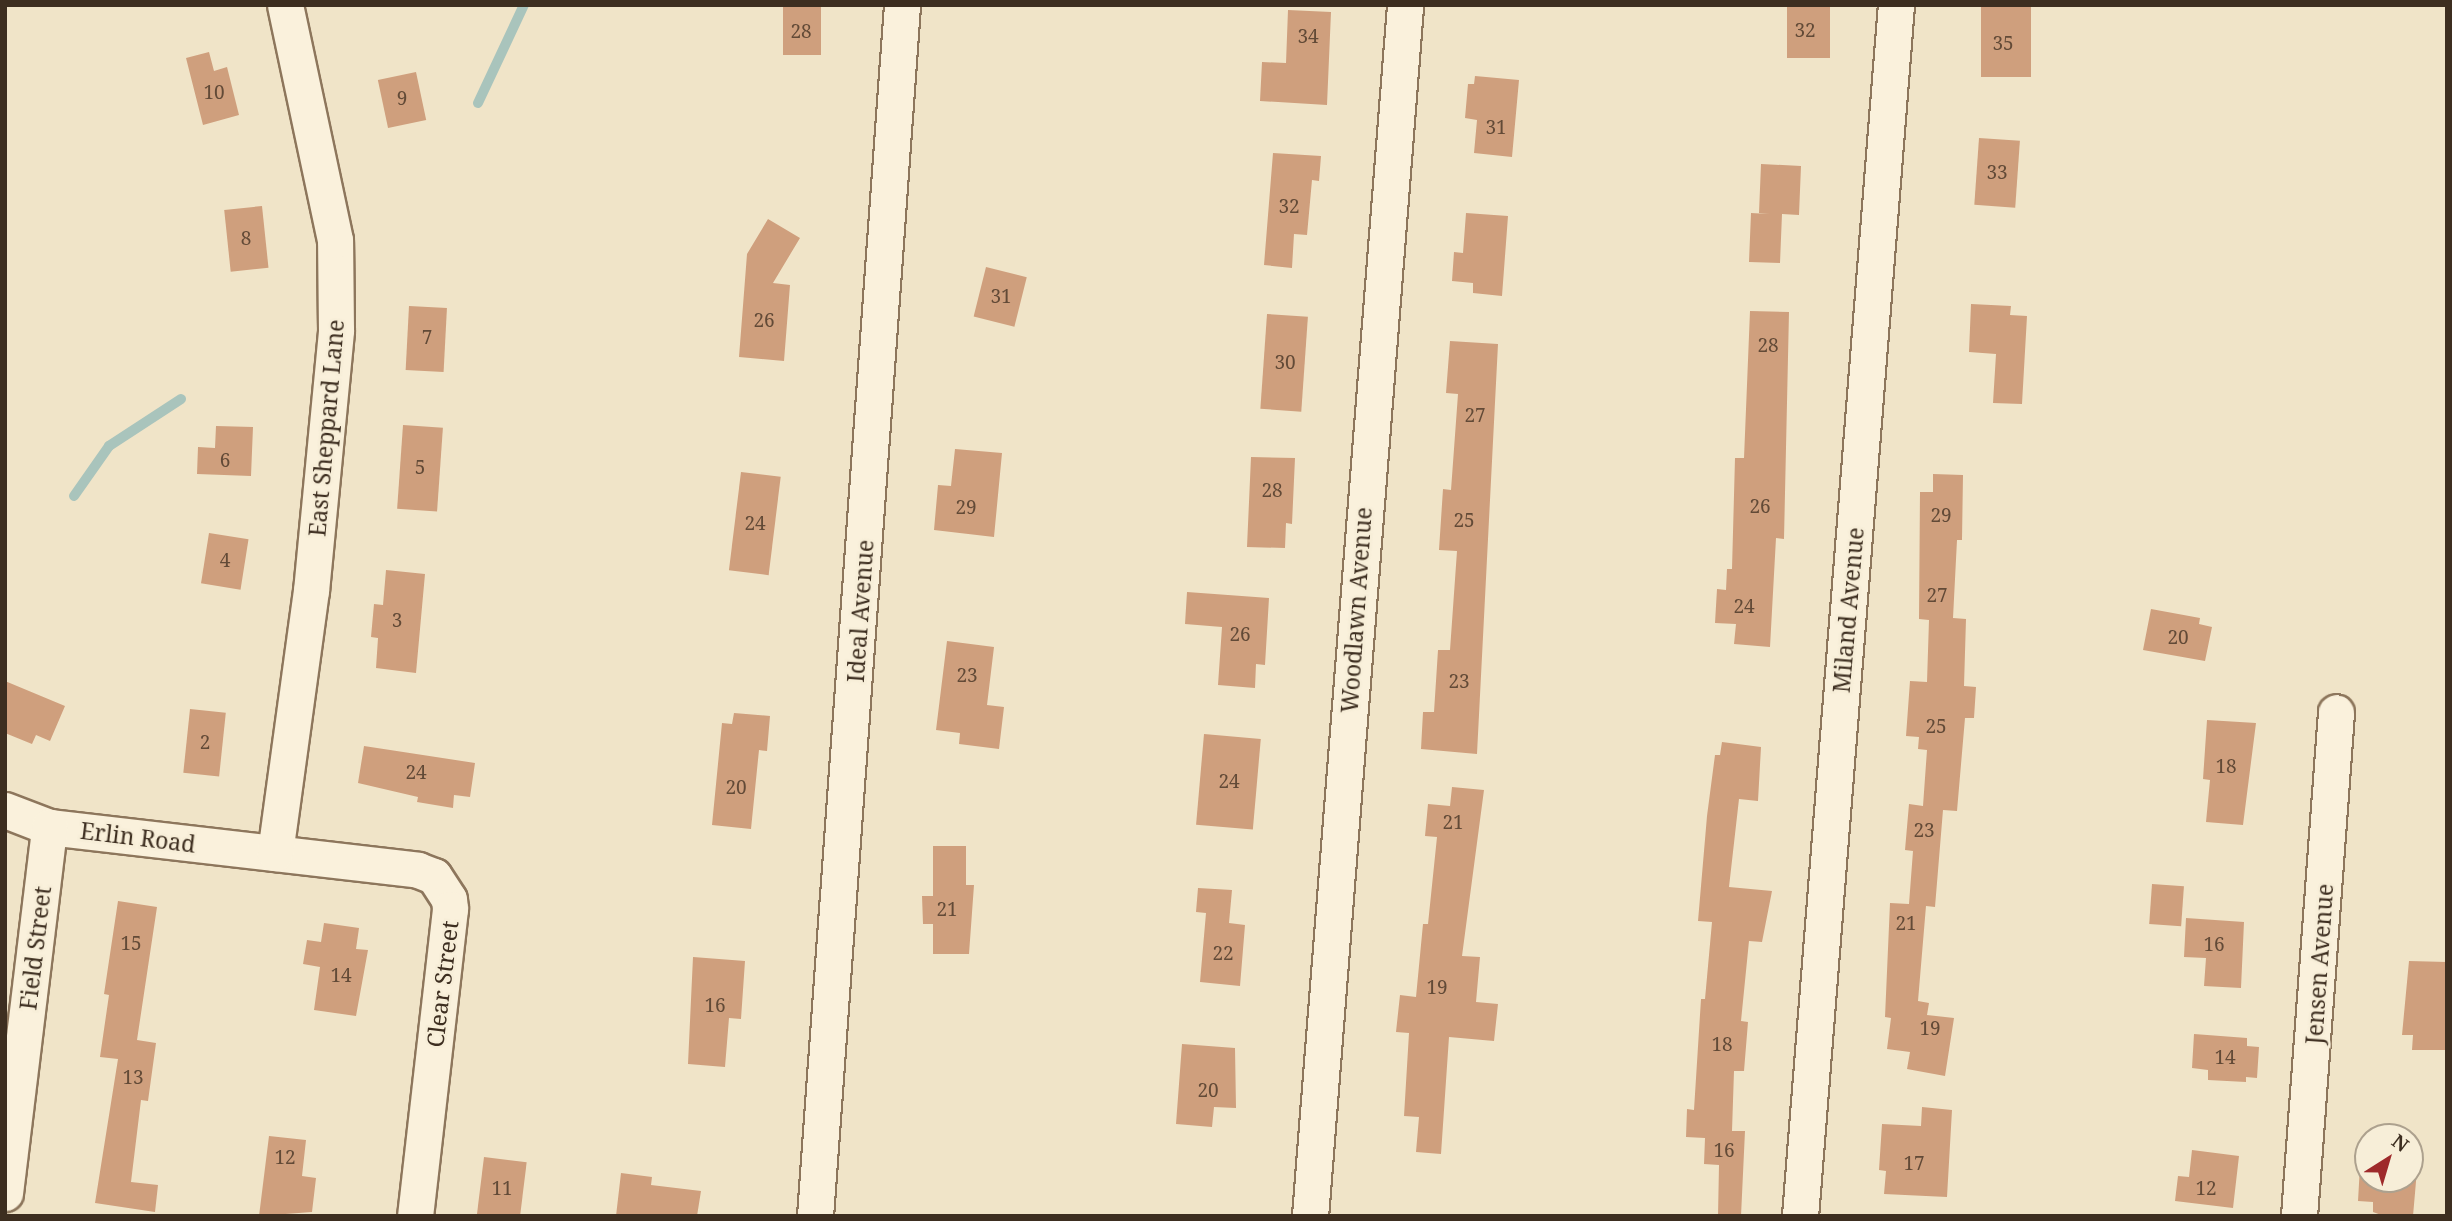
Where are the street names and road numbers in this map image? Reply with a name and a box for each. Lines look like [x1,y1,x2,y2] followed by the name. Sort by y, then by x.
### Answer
[303,318,349,538] street label: East Sheppard Lane
[1335,506,1377,714] street label: Woodlawn Avenue
[1827,526,1869,694] street label: Miland Avenue
[841,539,879,683] street label: Ideal Avenue
[79,816,197,858] street label: Erlin Road
[2300,883,2338,1045] street label: Jensen Avenue
[14,884,56,1012] street label: Field Street
[421,919,463,1049] street label: Clear Street

